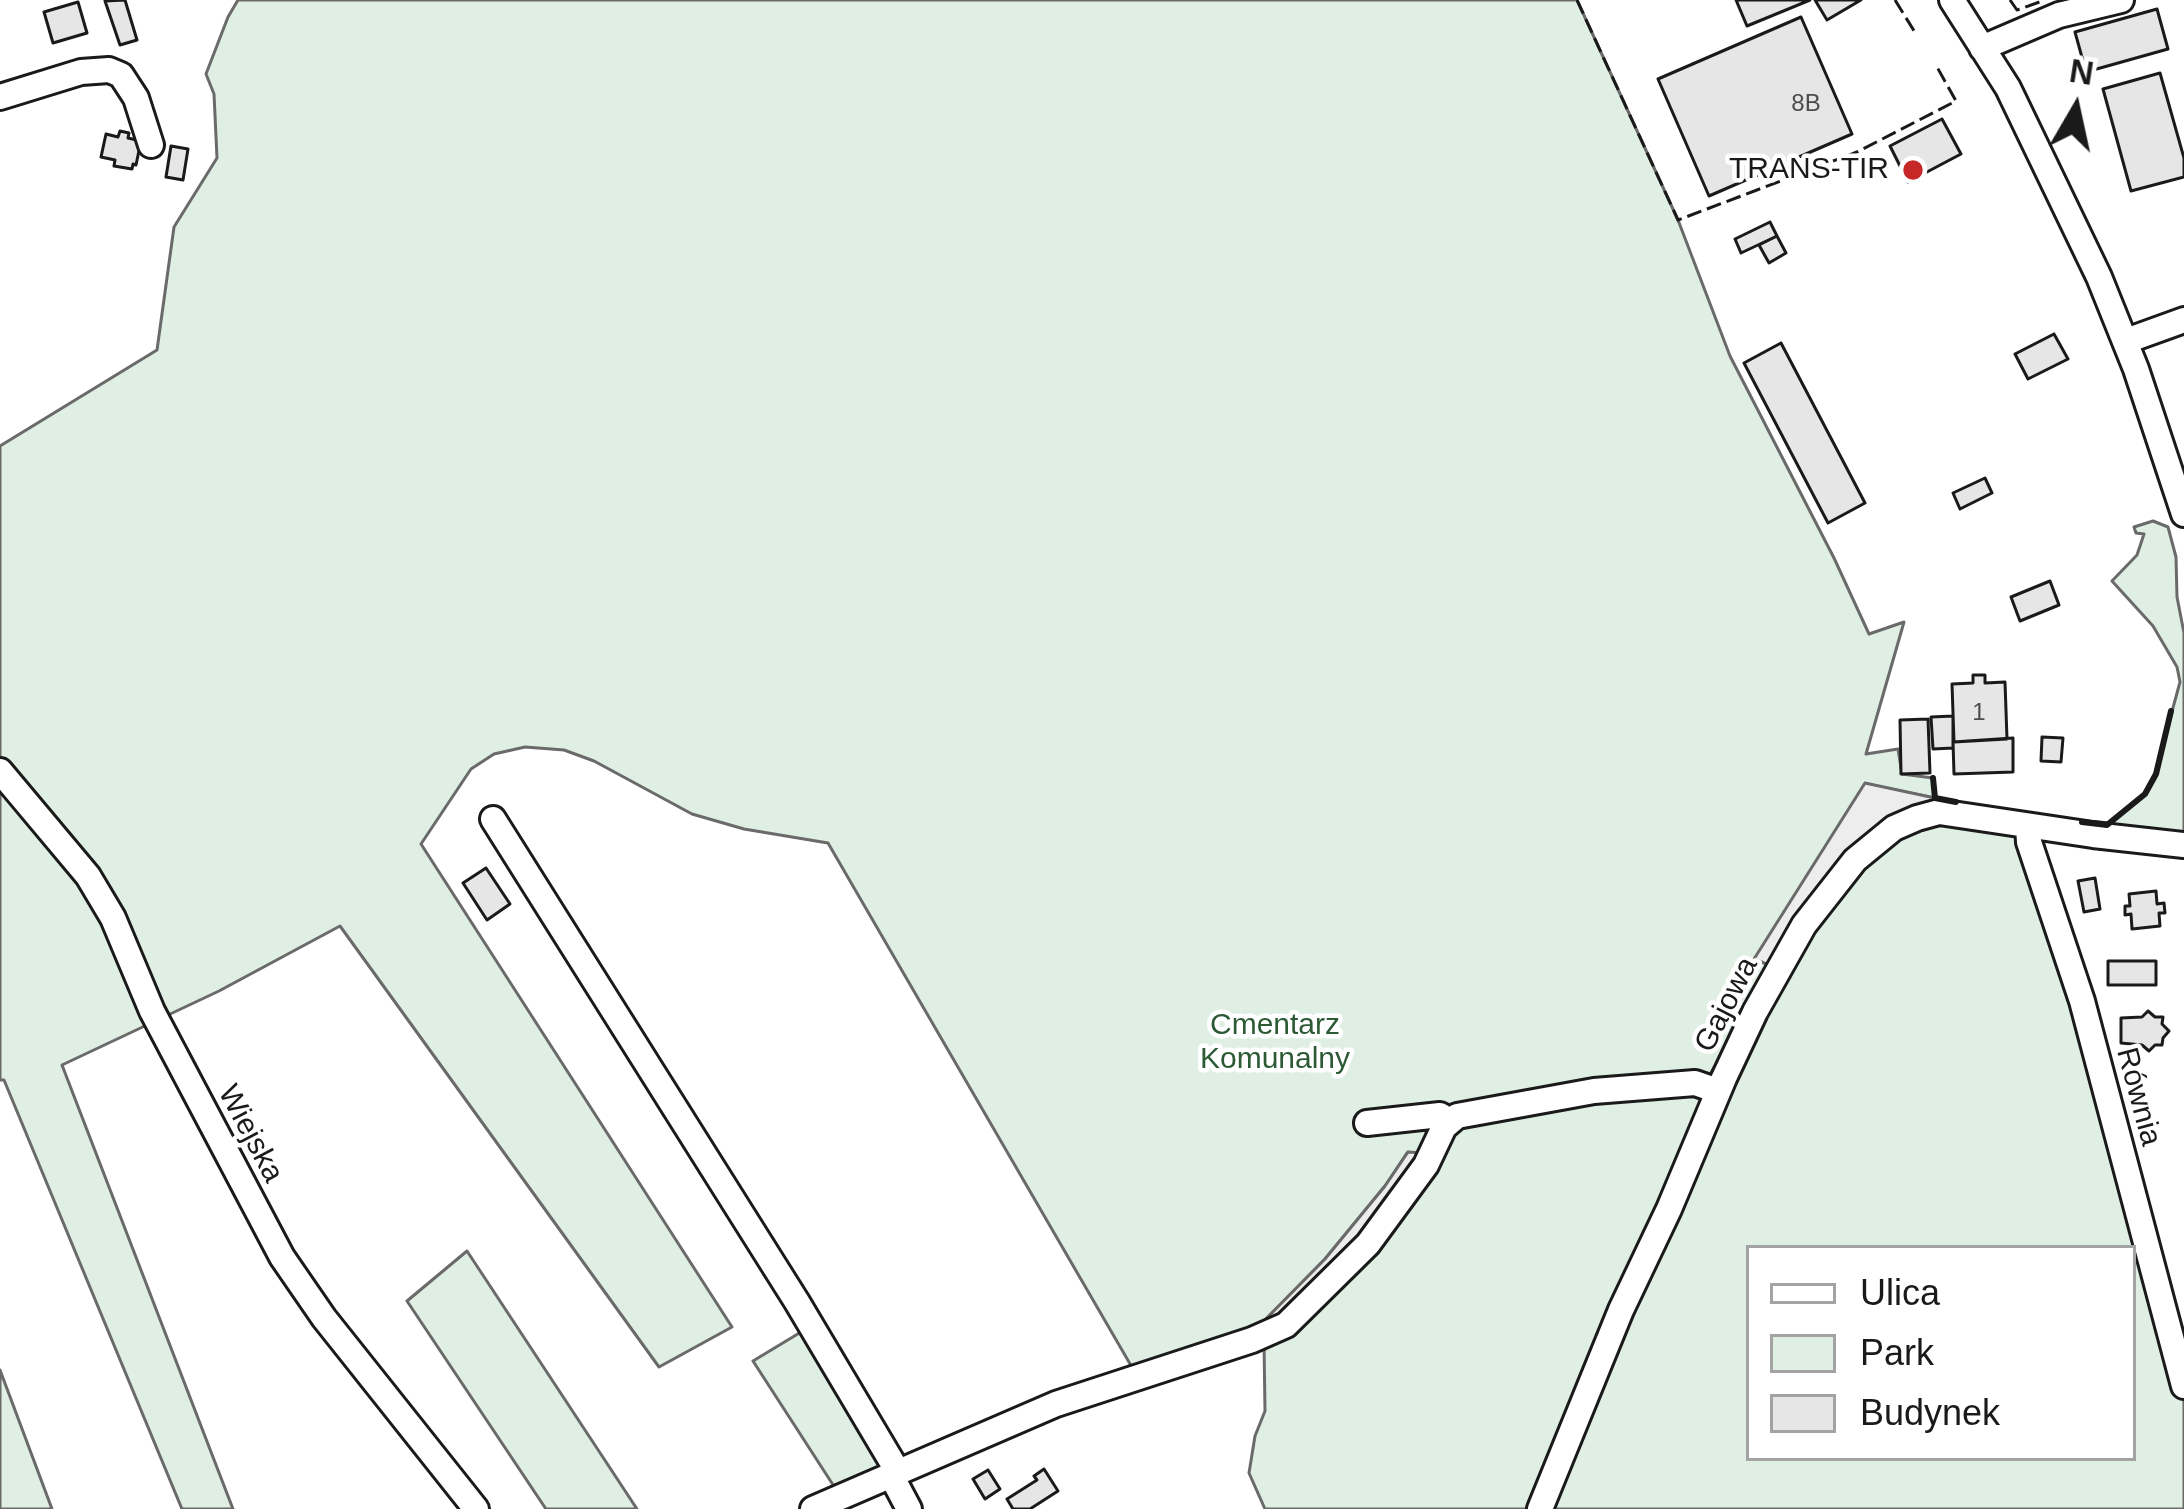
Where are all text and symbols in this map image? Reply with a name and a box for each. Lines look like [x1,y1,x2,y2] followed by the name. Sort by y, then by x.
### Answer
[2016,48,2136,168] north arrow
[2067,52,2096,92] text: N
[1791,90,1821,118] house number: 8B
[1729,152,1889,188] place label: TRANS-TIR
[1900,157,1926,183] marker: TRANS-TIR
[1972,699,1986,727] house number: 1
[1688,952,1766,1058] street label: Gajowa
[1200,1008,1350,1078] park label: Cmentarz Komunalny
[2108,1044,2168,1150] street label: Równia
[209,1079,291,1189] street label: Wiejska
[1746,1245,2136,1461] legend
[1860,1272,1940,1313] text: Ulica
[1860,1332,1934,1373] text: Park
[1860,1392,2000,1433] text: Budynek

